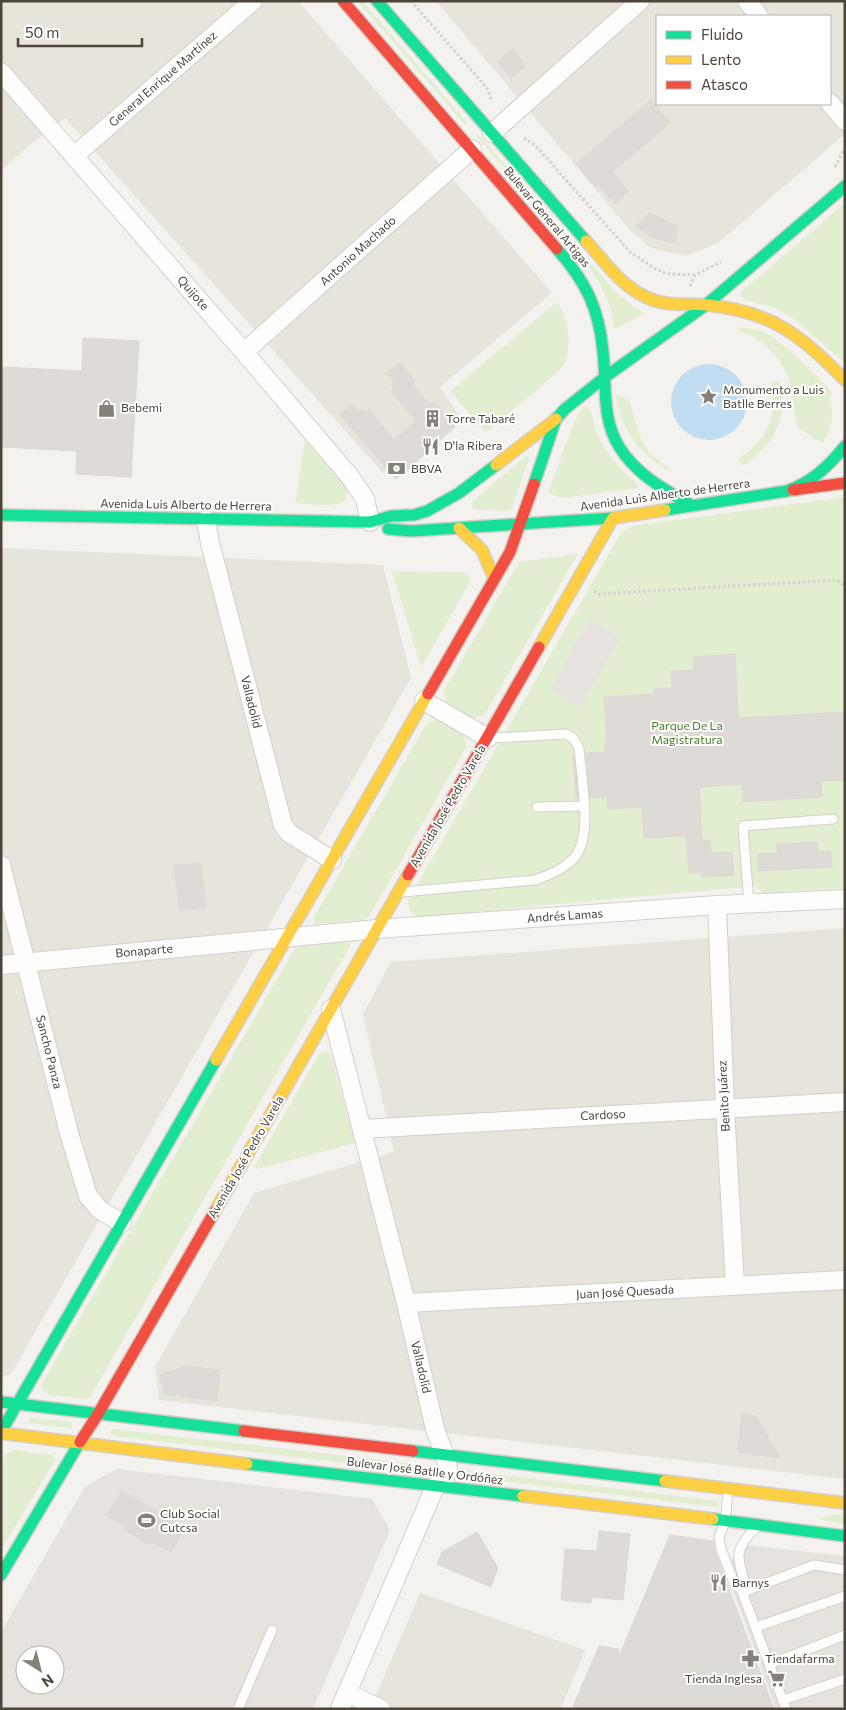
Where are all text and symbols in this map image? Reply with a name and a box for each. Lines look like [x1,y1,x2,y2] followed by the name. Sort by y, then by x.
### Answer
[18,15,141,47] scale bar
[656,15,831,105] legend
[25,23,59,41] text: 50 m
[701,25,743,43] text: Fluido
[105,28,219,129] street label: General Enrique Martínez
[701,50,741,68] text: Lento
[701,75,748,93] text: Atasco
[502,163,594,269] street label: Bulevar General Artigas
[316,212,398,288] street label: Antonio Machado
[175,272,212,312] street label: Quijote
[723,382,824,410] place label: Monumento a Luis Batlle Berres
[699,387,719,407] place icon: Monumento a Luis Batlle Berres
[97,398,117,418] shop icon: Bebemi
[121,400,162,414] place label: Bebemi
[422,409,442,429] building icon: Torre Tabaré
[446,411,515,425] place label: Torre Tabaré
[420,436,440,456] restaurant icon: D'la Ribera
[444,438,502,452] place label: D'la Ribera
[387,459,407,479] bank icon: BBVA
[411,461,442,475] place label: BBVA
[579,475,751,513] street label: Avenida Luis Alberto de Herrera
[100,496,272,512] street label: Avenida Luis Alberto de Herrera
[239,674,265,729] street label: Valladolid
[651,718,723,746] park label: Parque De La Magistratura
[406,742,489,870] street label: Avenida José Pedro Varela
[526,905,603,925] street label: Andrés Lamas
[115,941,173,959] street label: Bonaparte
[34,1013,66,1090] street label: Sancho Panza
[714,1060,733,1132] street label: Benito Juárez
[204,1093,287,1221] street label: Avenida José Pedro Varela
[580,1106,626,1122] street label: Cardoso
[576,1281,674,1302] street label: Juan José Quesada
[409,1339,435,1394] street label: Valladolid
[346,1453,504,1488] street label: Bulevar José Batlle y Ordóñez
[160,1506,220,1534] place label: Club Social Cutcsa
[136,1511,156,1531] sports icon: Club Social Cutcsa
[708,1573,728,1593] restaurant icon: Barnys
[732,1575,769,1589] place label: Barnys
[15,1645,65,1695] north arrow
[741,1649,761,1669] pharmacy icon: Tiendafarma
[765,1651,835,1665] place label: Tiendafarma
[766,1669,786,1689] supermarket icon: Tienda Inglesa
[39,1671,57,1691] text: N
[685,1671,762,1685] place label: Tienda Inglesa

